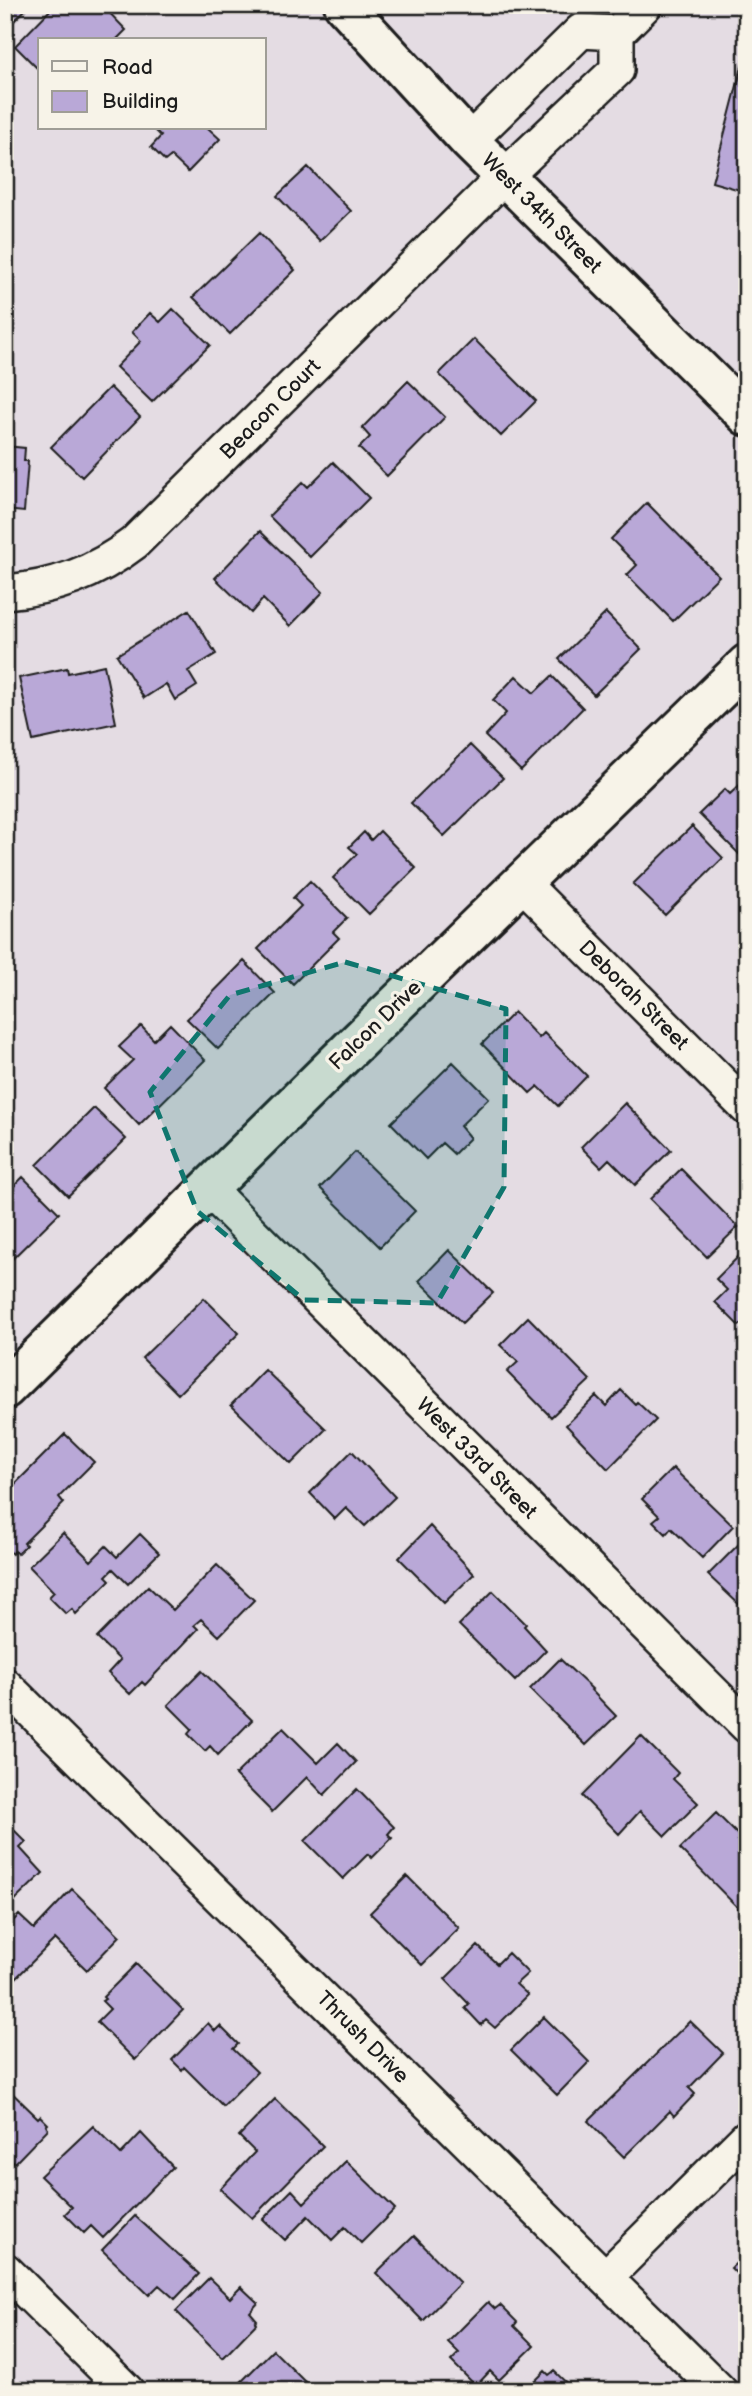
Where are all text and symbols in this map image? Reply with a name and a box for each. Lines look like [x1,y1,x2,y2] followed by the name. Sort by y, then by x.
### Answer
[38,38,266,130] legend
[102,55,153,80] text: Road
[102,89,178,114] text: Building
[476,148,607,279] street label: West 34th Street
[215,353,326,465] street label: Beacon Court
[574,935,694,1056] street label: Deborah Street
[324,975,427,1075] street label: Falcon Drive
[411,1393,543,1524] street label: West 33rd Street
[311,1986,414,2089] street label: Thrush Drive

